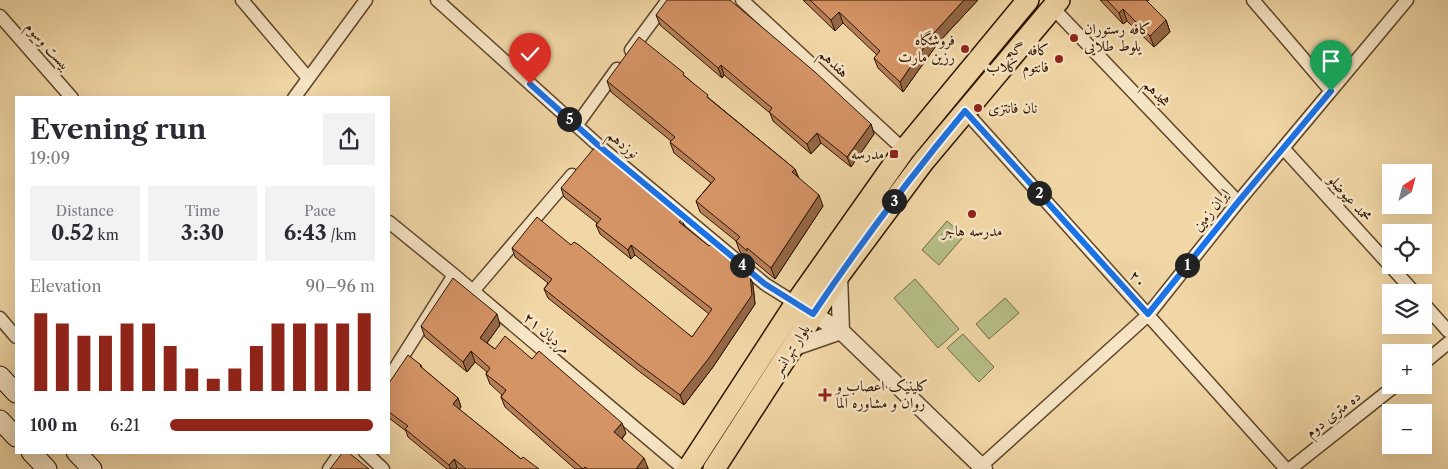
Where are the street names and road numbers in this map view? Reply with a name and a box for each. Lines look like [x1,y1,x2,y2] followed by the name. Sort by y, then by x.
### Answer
[18,17,75,77] street label: بیست وسوم
[812,44,853,85] street label: هفدهم
[1136,75,1175,114] street label: هجدهم
[600,125,643,166] street label: نوزدهم
[1323,169,1377,225] street label: محمد عیوضلو
[1188,184,1234,235] street label: ایران زمین
[1125,266,1151,292] street label: ۲۰
[519,308,575,359] street label: ۲۱ مردیان
[766,320,815,381] street label: بلوار تهرانسر
[1301,386,1367,444] street label: ده متری دوم

